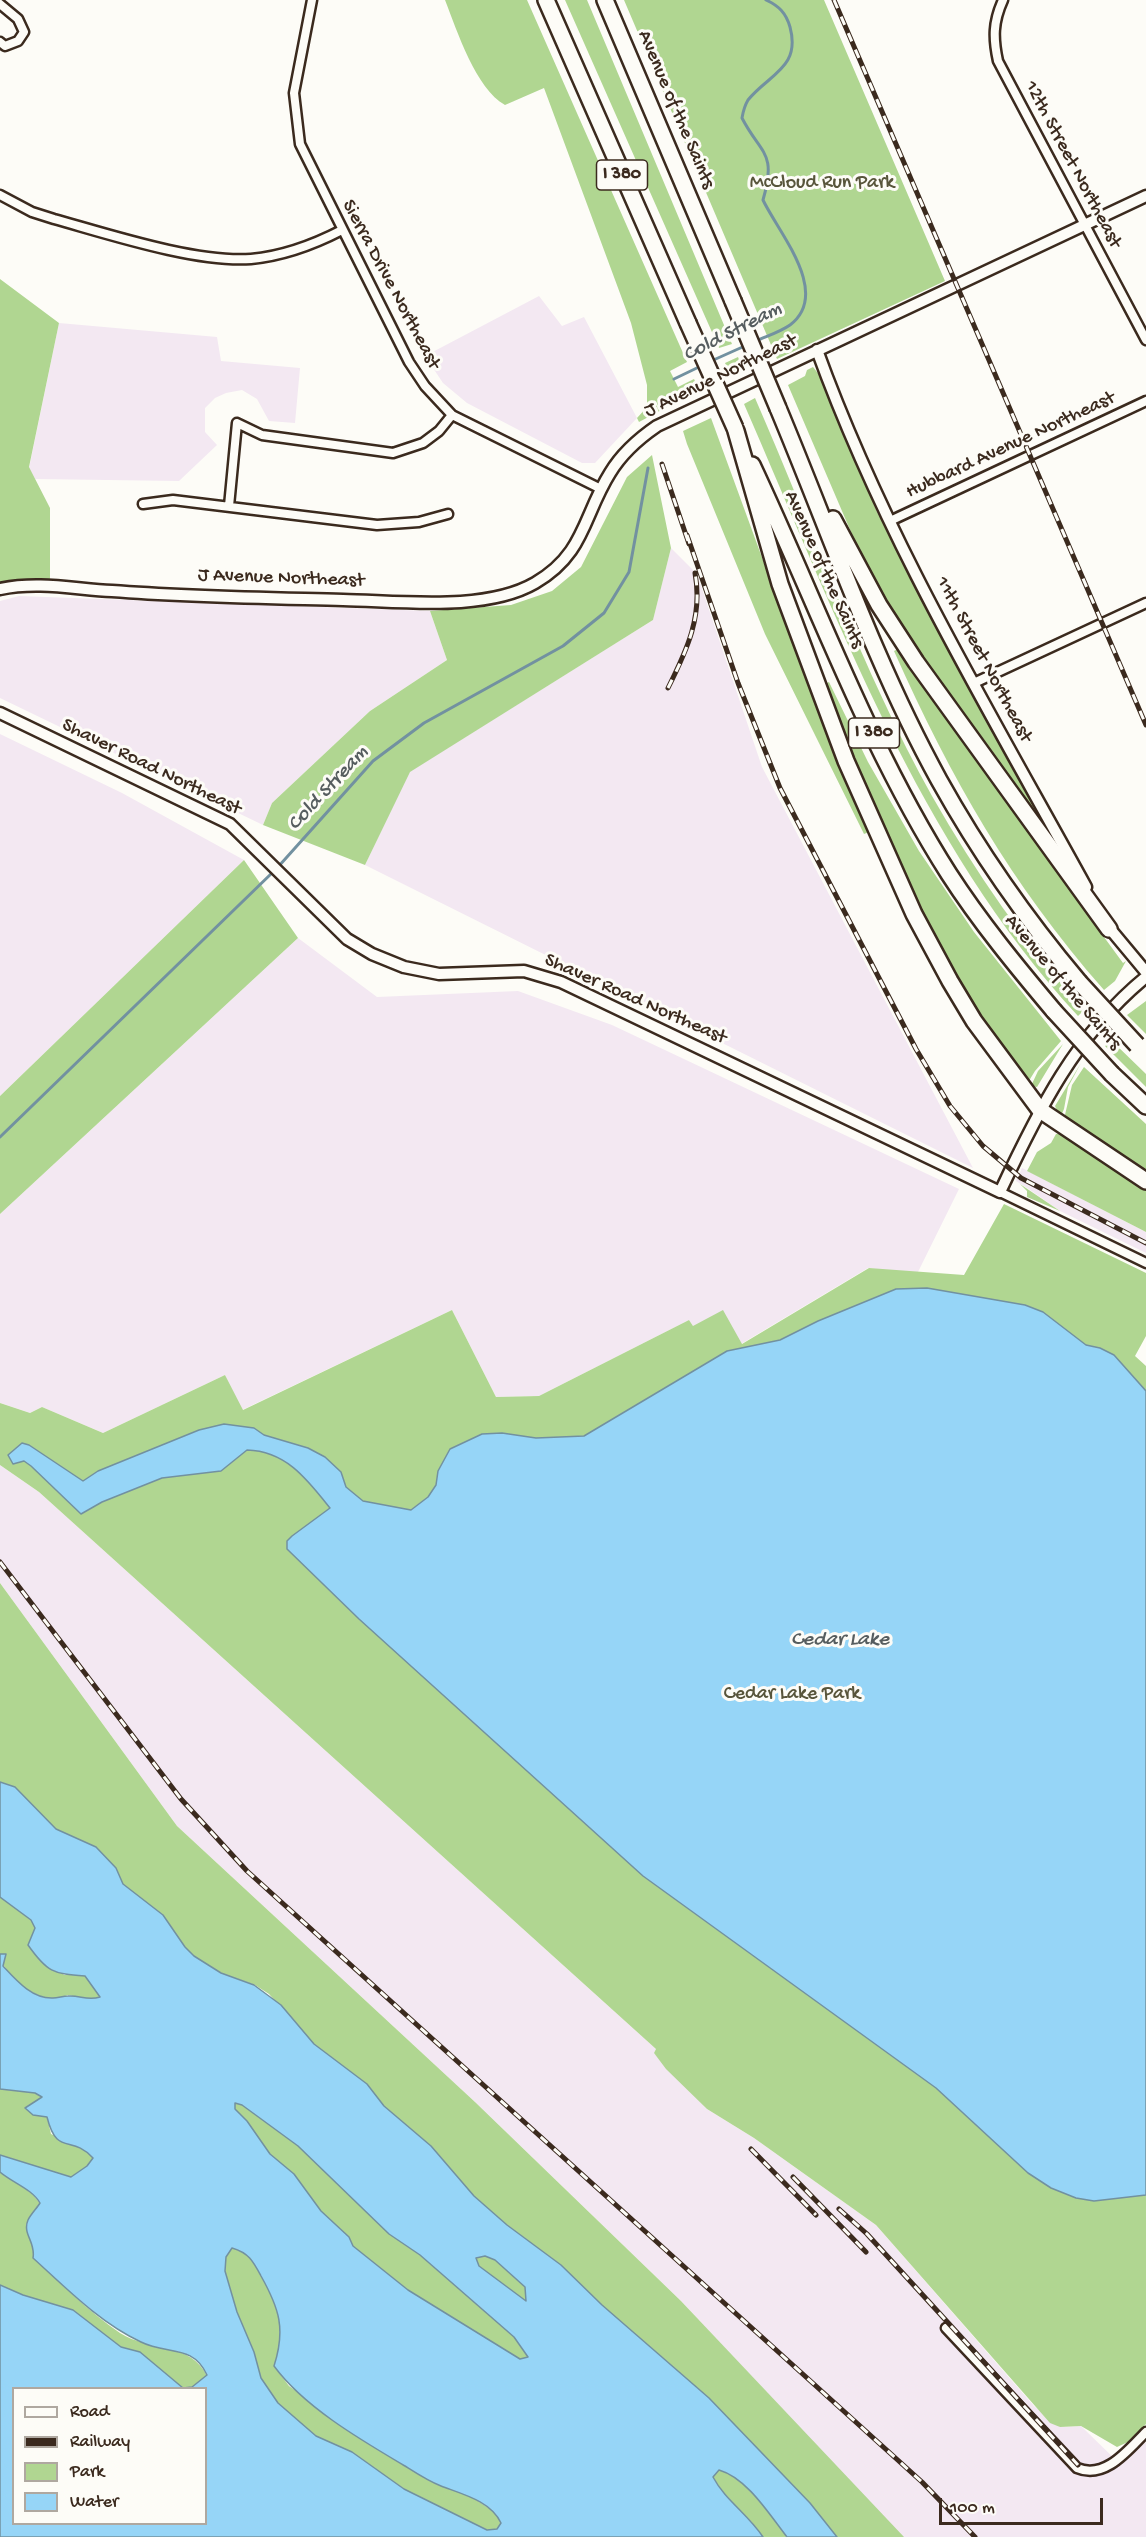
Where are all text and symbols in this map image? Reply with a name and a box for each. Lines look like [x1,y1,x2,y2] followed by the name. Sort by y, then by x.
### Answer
[631,27,719,193] street label: Avenue of the Saints
[1018,77,1126,253] street label: 12th Street Northeast
[596,160,648,190] road number: I 380
[750,172,894,196] park label: McCloud Run Park
[335,196,445,374] street label: Sierra Drive Northeast
[679,297,787,369] water label: Cold Stream
[641,330,801,424] street label: J Avenue Northeast
[903,387,1119,505] street label: Hubbard Avenue Northeast
[777,488,869,652] street label: Avenue of the Saints
[197,564,365,594] street label: J Avenue Northeast
[929,573,1037,747] street label: 11th Street Northeast
[57,714,245,822] street label: Shaver Road Northeast
[848,718,900,748] road number: I 380
[283,741,375,837] water label: Cold Stream
[998,910,1126,1056] street label: Avenue of the Saints
[540,949,730,1051] street label: Shaver Road Northeast
[791,1628,889,1654] water label: Cedar Lake
[724,1683,860,1707] park label: Cedar Lake Park
[12,2387,207,2525] legend
[70,2402,109,2423] text: Road
[70,2432,130,2453] text: Railway
[70,2462,104,2483] text: Park
[942,2486,1106,2524] scale bar
[70,2492,118,2513] text: Water
[950,2498,995,2519] text: 100 m

